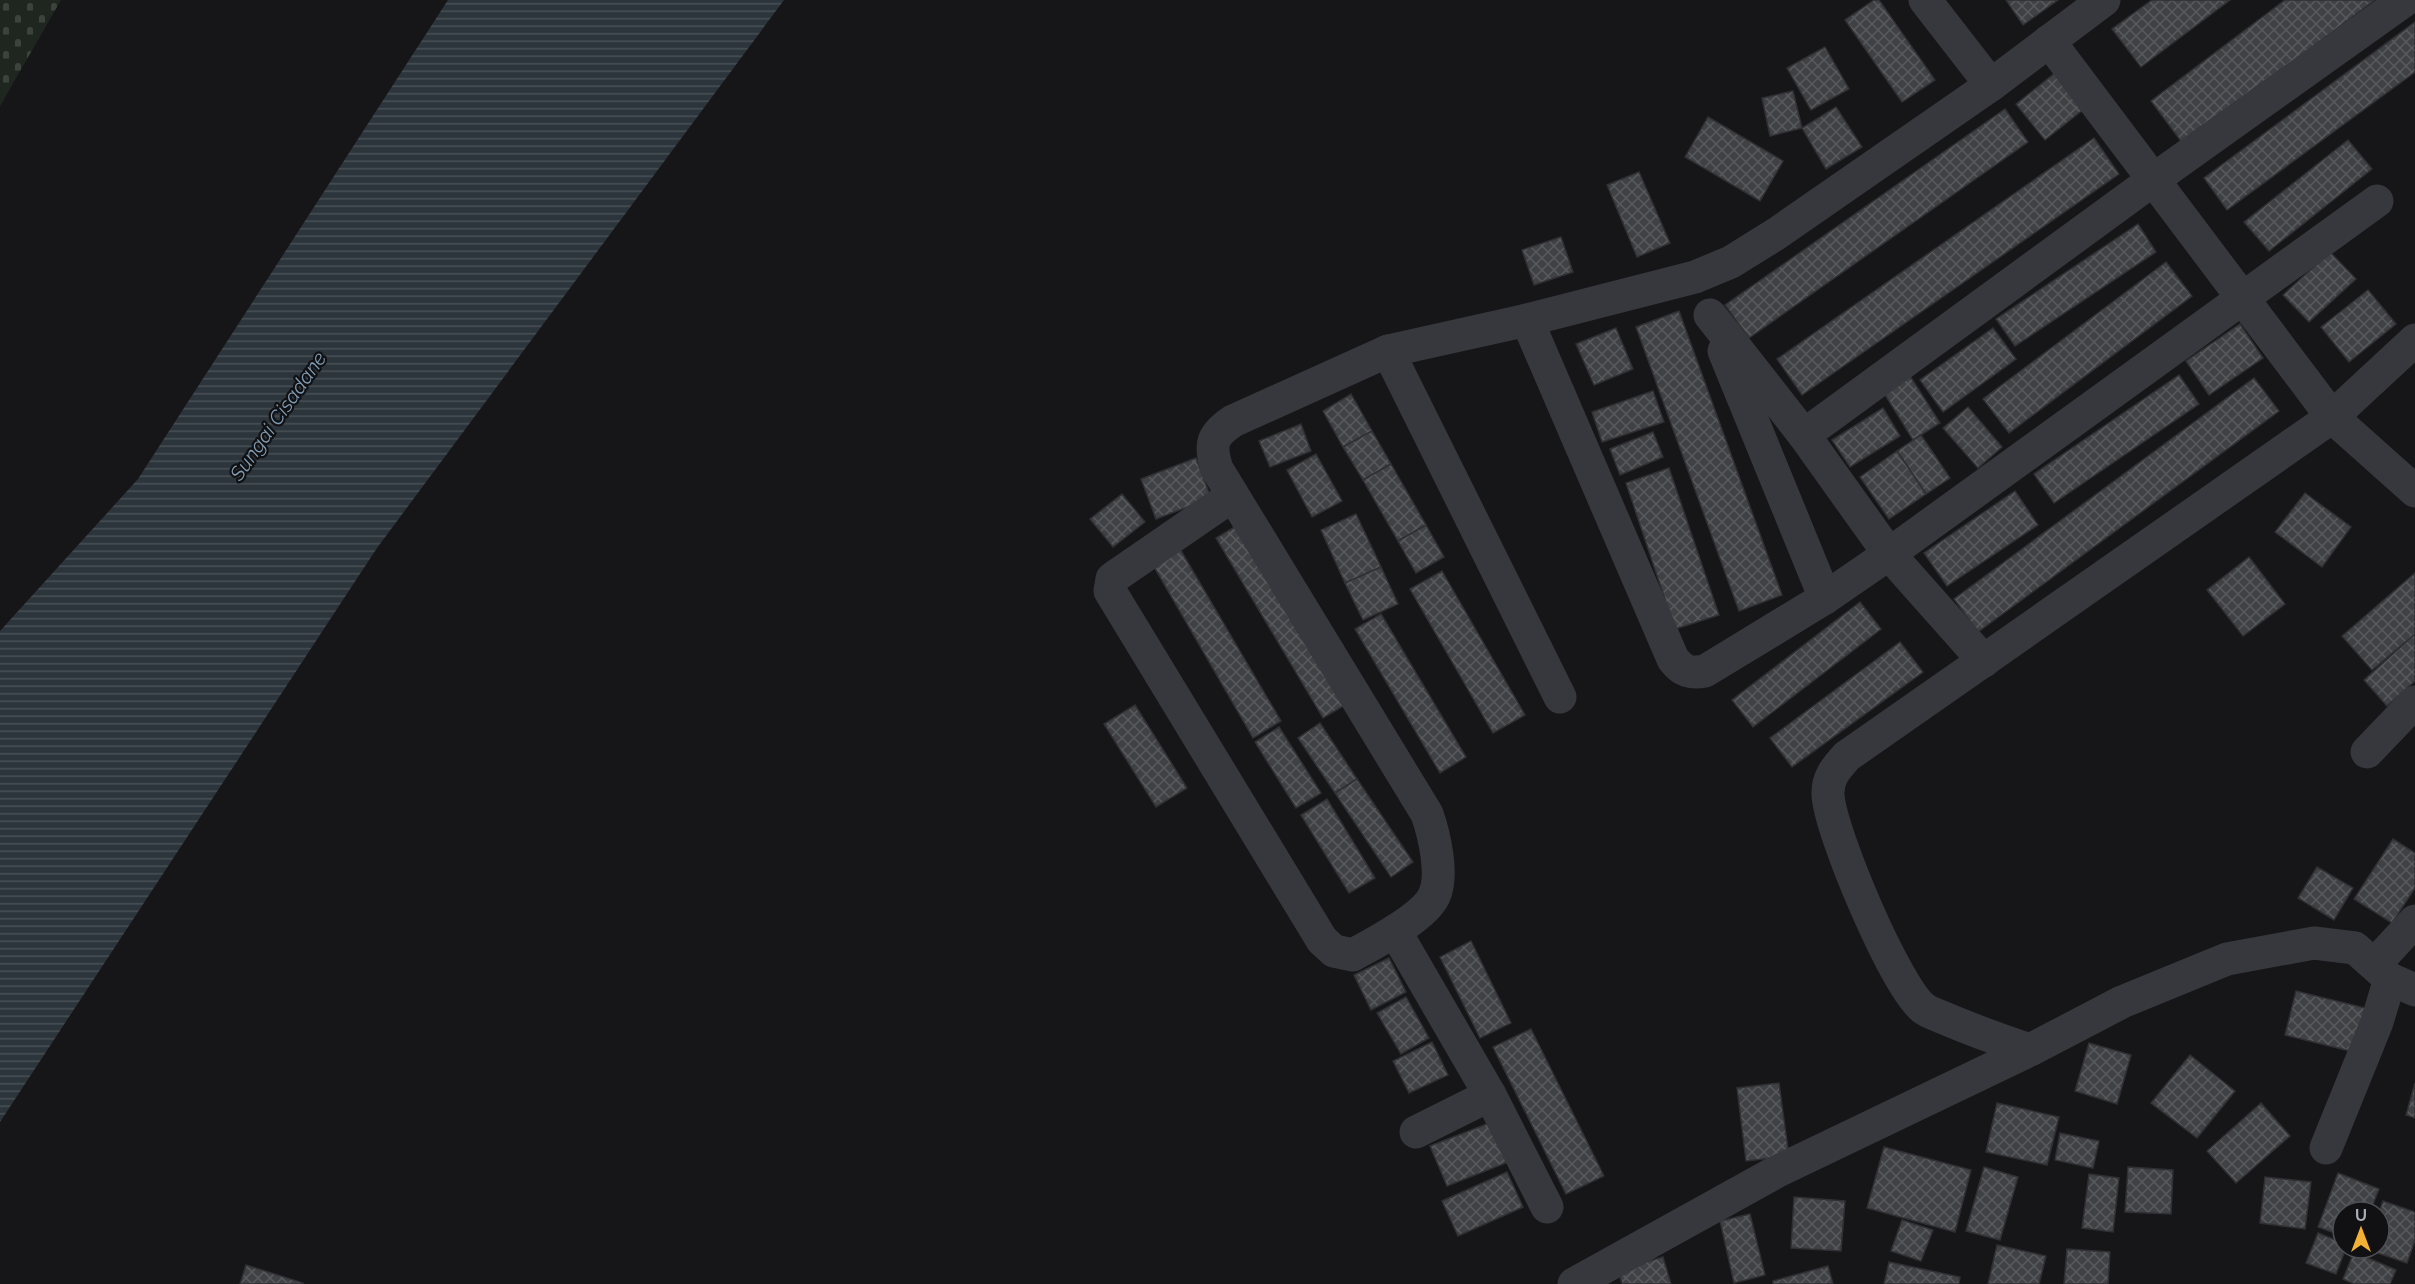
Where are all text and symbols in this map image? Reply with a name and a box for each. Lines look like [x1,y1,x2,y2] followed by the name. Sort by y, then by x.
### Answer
[224,347,332,486] water label: Sungai Cisadane
[2331,1200,2391,1260] north arrow
[2355,1206,2367,1225] text: U

